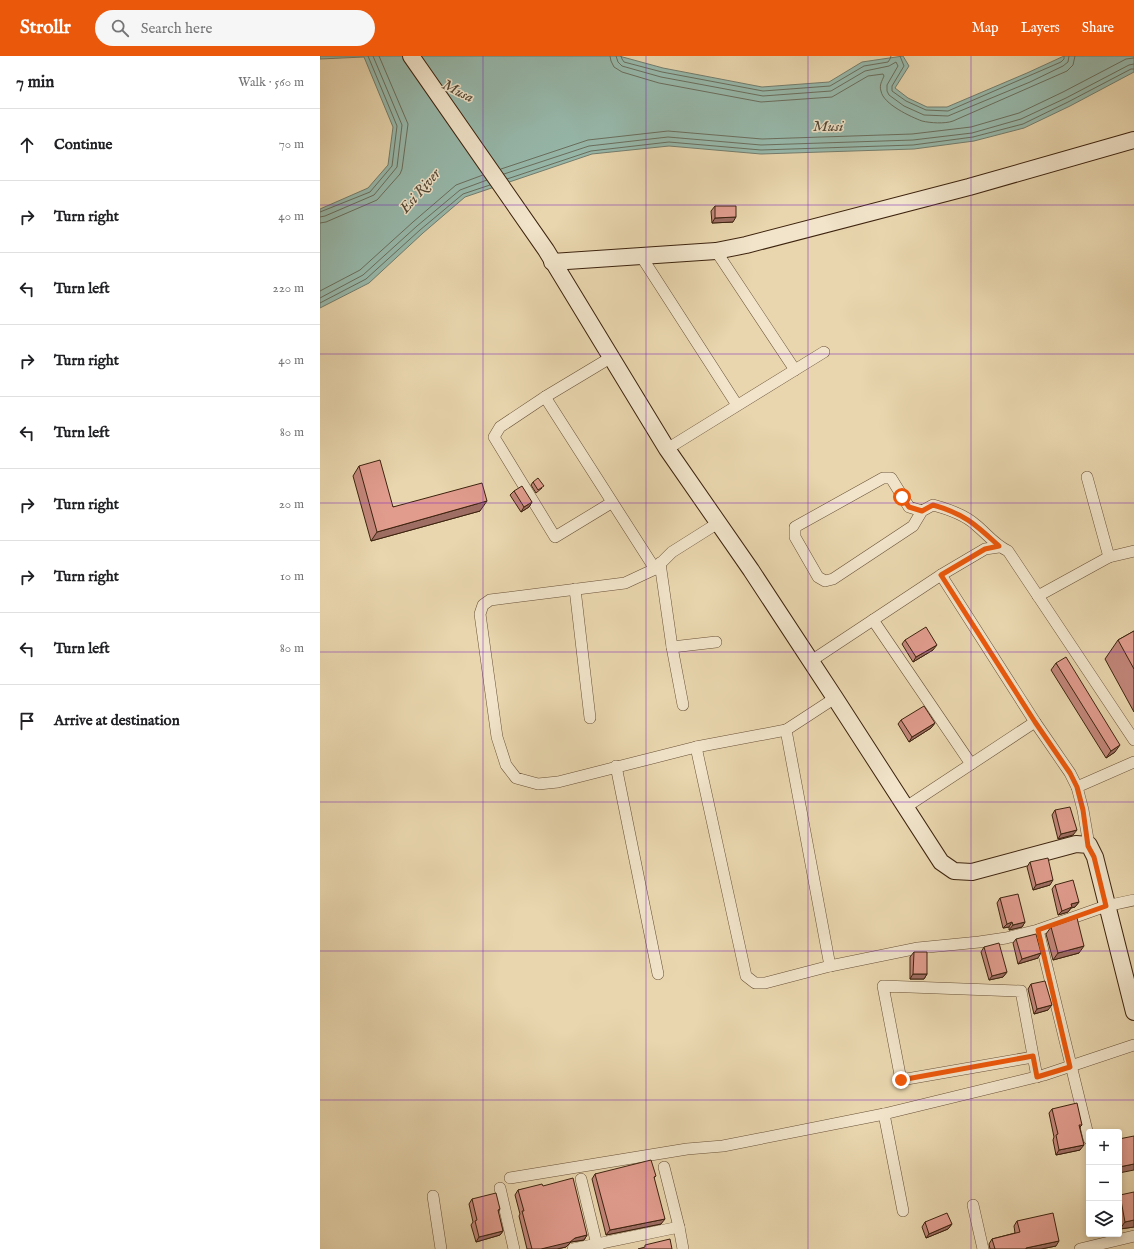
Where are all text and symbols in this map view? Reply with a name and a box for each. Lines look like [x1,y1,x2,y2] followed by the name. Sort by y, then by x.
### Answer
[95,10,375,46] search box
[20,16,71,40] text: Strollr
[109,17,131,39] icon: search
[141,19,212,38] text: Search here
[972,19,999,37] text: Map
[1021,19,1060,37] text: Layers
[1082,19,1114,37] text: Share
[16,72,54,93] text: 7 min
[238,74,304,91] text: Walk · 560 m
[439,75,477,107] water label: Musa
[813,117,845,136] water label: Musi
[16,134,38,156] icon: ahead
[54,135,112,154] text: Continue
[279,136,304,153] text: 70 m
[395,164,445,218] water label: Esi River
[16,206,38,228] icon: right
[54,207,119,226] text: Turn right
[278,208,304,225] text: 40 m
[16,278,38,300] icon: left
[54,279,110,298] text: Turn left
[273,280,304,297] text: 220 m
[16,350,38,372] icon: right
[54,351,119,370] text: Turn right
[278,352,304,369] text: 40 m
[16,422,38,444] icon: left
[54,423,110,442] text: Turn left
[280,424,304,441] text: 80 m
[893,488,911,506] route start
[16,494,38,516] icon: right
[54,495,119,514] text: Turn right
[279,496,304,513] text: 20 m
[16,566,38,588] icon: right
[54,567,119,586] text: Turn right
[280,568,304,585] text: 10 m
[16,638,38,660] icon: left
[54,639,110,658] text: Turn left
[280,640,304,657] text: 80 m
[16,710,38,732] icon: arrive
[54,711,180,730] text: Arrive at destination
[892,1071,910,1089] route end
[1086,1129,1122,1237] map controls
[1086,1129,1122,1165] button: +
[1086,1165,1122,1201] button: −
[1086,1201,1122,1237] button: layers

